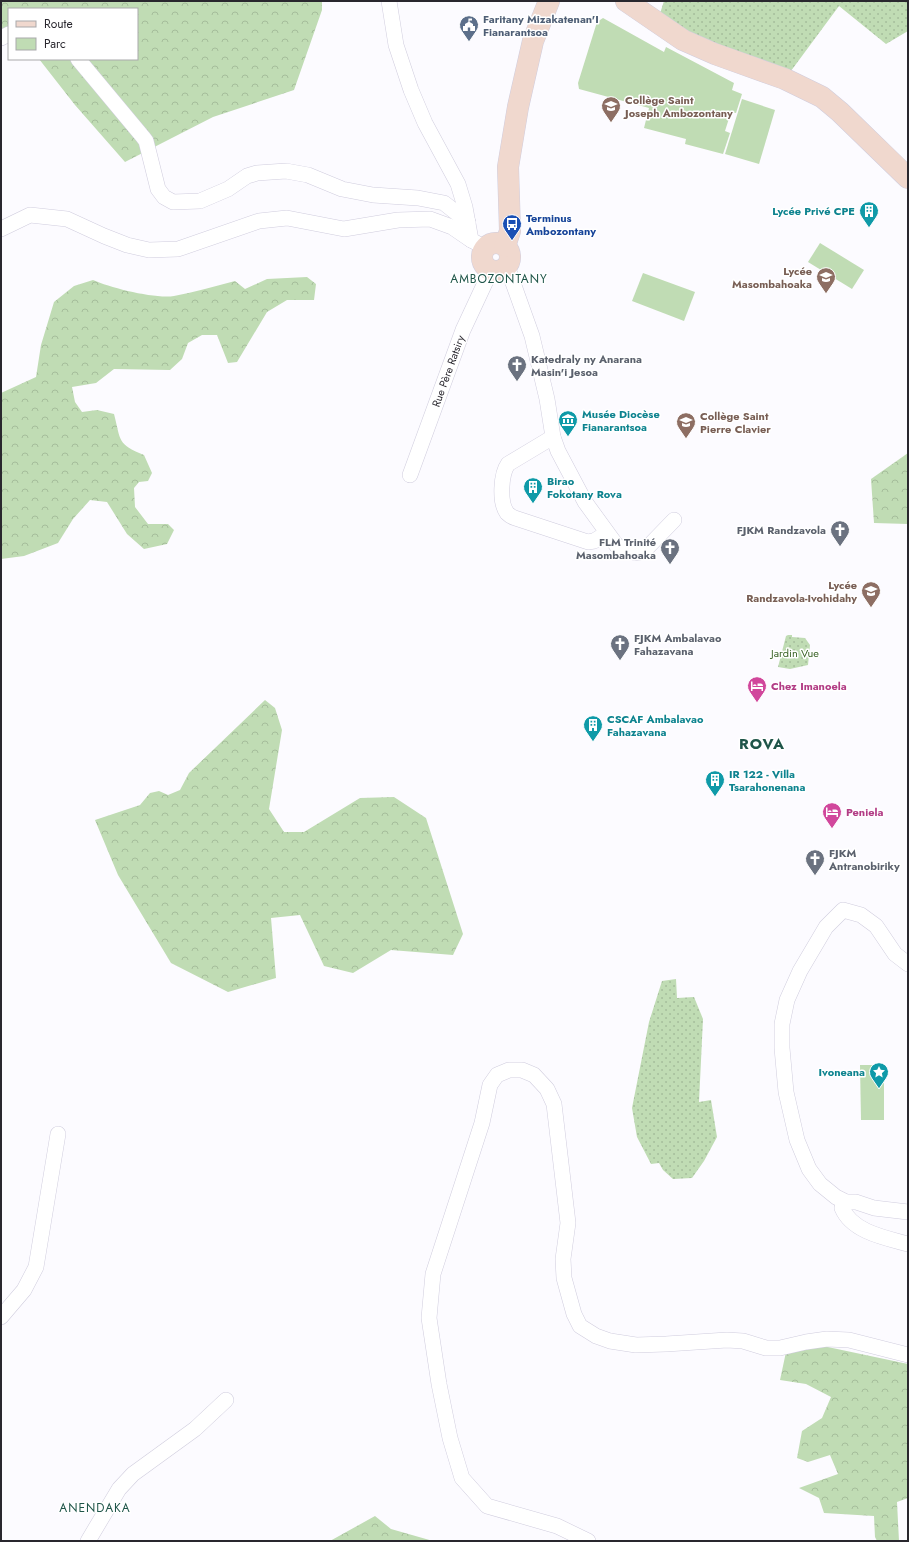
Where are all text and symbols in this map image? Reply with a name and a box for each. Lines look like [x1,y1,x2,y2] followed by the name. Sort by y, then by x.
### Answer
[8,8,138,60] legend
[483,11,599,40] place label: Faritany Mizakatenan'I Fianarantsoa
[458,14,480,42] public building icon: Faritany Mizakatenan'I Fianarantsoa
[44,15,73,33] text: Route
[44,35,66,53] text: Parc
[623,92,733,121] place label: Collège Saint Joseph Ambozontany
[600,95,622,123] school or university icon: Collège Saint Joseph Ambozontany
[858,200,880,228] building icon: Lycée Privé CPE
[772,203,855,219] place label: Lycée Privé CPE
[525,210,596,239] place label: Terminus Ambozontany
[501,213,523,241] bus stop icon: Terminus Ambozontany
[732,263,812,292] place label: Lycée Masombahoaka
[815,266,837,294] school or university icon: Lycée Masombahoaka
[450,270,548,288] district label: AMBOZONTANY
[428,333,468,409] street label: Rue Père Ratsiry
[531,351,642,380] place label: Katedraly ny Anarana Masin'i Jesoa
[506,354,528,382] church icon: Katedraly ny Anarana Masin'i Jesoa
[582,406,660,435] place label: Musée Diocèse Fianarantsoa
[700,408,771,437] place label: Collège Saint Pierre Clavier
[557,409,579,437] museum icon: Musée Diocèse Fianarantsoa
[675,411,697,439] school or university icon: Collège Saint Pierre Clavier
[547,473,622,502] place label: Birao Fokotany Rova
[522,476,544,504] building icon: Birao Fokotany Rova
[829,519,851,547] church icon: FJKM Randzavola
[737,522,826,538] place label: FJKM Randzavola
[576,534,656,563] place label: FLM Trinité Masombahoaka
[659,537,681,565] church icon: FLM Trinité Masombahoaka
[746,577,857,606] place label: Lycée Randzavola-Ivohidahy
[860,580,882,608] school or university icon: Lycée Randzavola-Ivohidahy
[634,630,722,659] place label: FJKM Ambalavao Fahazavana
[609,633,631,661] church icon: FJKM Ambalavao Fahazavana
[769,645,819,661] park label: Jardin Vue
[746,675,768,703] hotel icon: Chez Imanoela
[771,678,847,694] place label: Chez Imanoela
[607,711,704,740] place label: CSCAF Ambalavao Fahazavana
[582,714,604,742] building icon: CSCAF Ambalavao Fahazavana
[739,733,785,755] district label: ROVA
[729,766,805,795] place label: IR 122 - Villa Tsarahonenana
[704,769,726,797] building icon: IR 122 - Villa Tsarahonenana
[821,801,843,829] hotel icon: Peniela
[846,804,883,820] place label: Peniela
[828,845,900,874] place label: FJKM Antranobiriky
[804,848,826,876] church icon: FJKM Antranobiriky
[868,1061,890,1089] place icon: Ivoneana
[819,1064,865,1080] place label: Ivoneana
[59,1499,131,1517] district label: ANENDAKA

